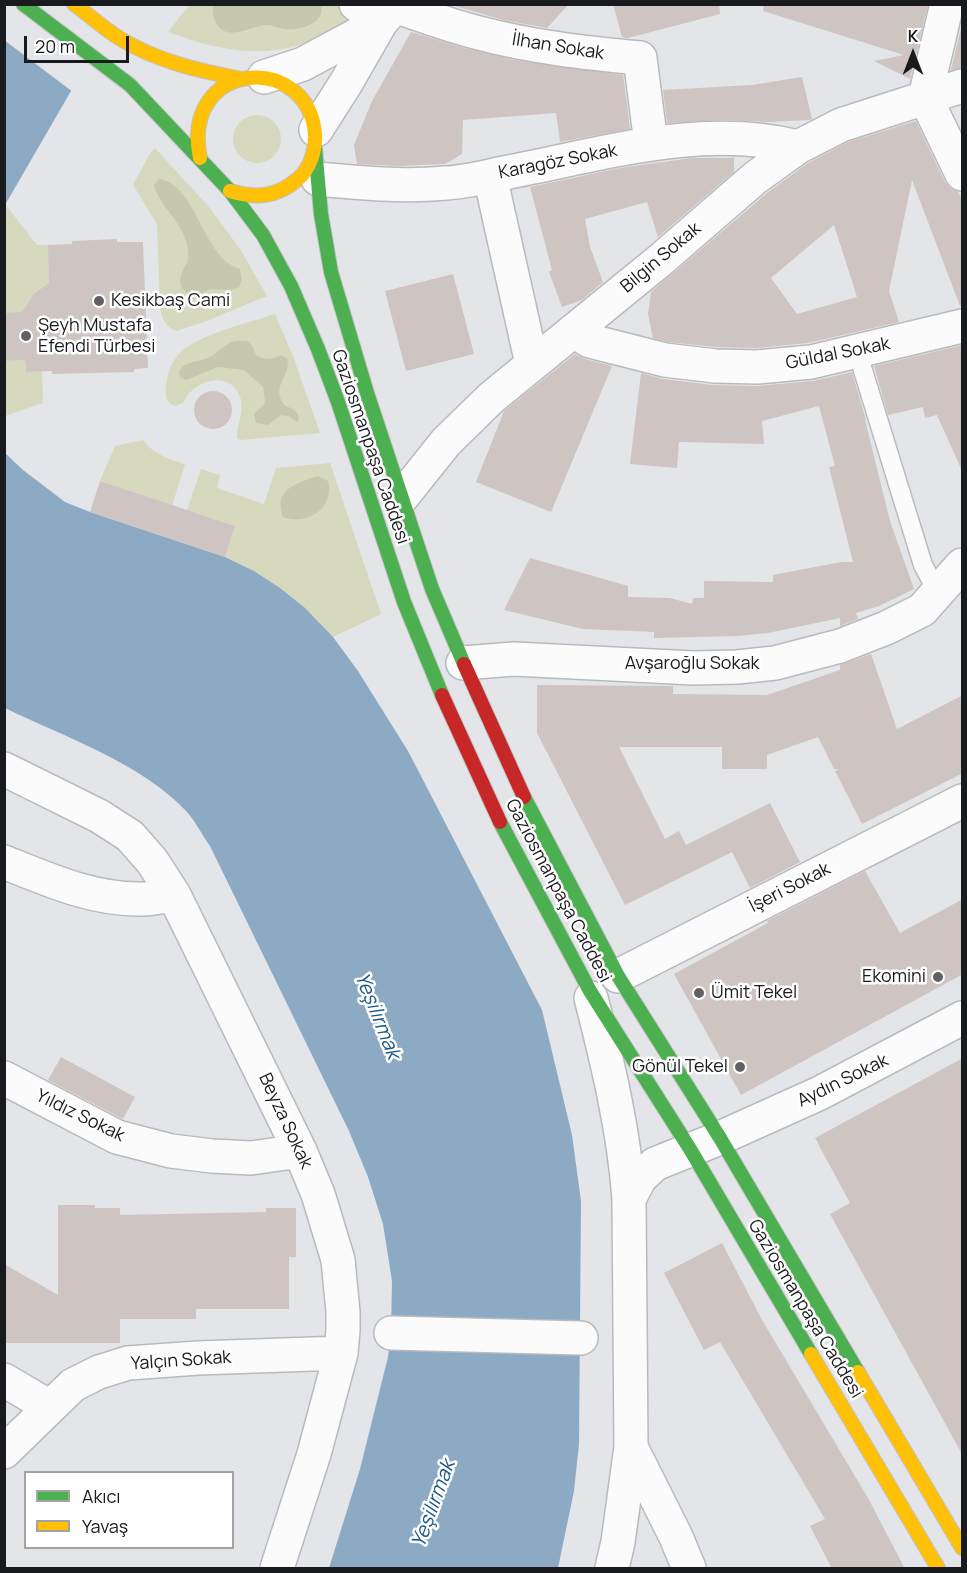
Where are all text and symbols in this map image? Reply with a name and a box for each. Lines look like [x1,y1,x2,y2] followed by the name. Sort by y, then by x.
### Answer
[27,24,132,62] scale bar
[883,24,943,84] north arrow
[908,25,918,47] text: K
[510,29,606,65] street label: İlhan Sokak
[35,34,75,58] text: 20 m
[497,140,619,184] street label: Karagöz Sokak
[616,218,706,298] street label: Bilgin Sokak
[111,290,230,312] place label: Kesikbaş Cami
[92,294,106,308] marker: Kesikbaş Cami
[38,315,155,358] place label: Şeyh Mustafa Efendi Türbesi
[19,329,33,343] marker: Şeyh Mustafa Efendi Türbesi
[784,333,892,375] street label: Güldal Sokak
[327,347,413,547] street label: Gaziosmanpaşa Caddesi
[625,653,759,675] street label: Avşaroğlu Sokak
[500,796,616,986] street label: Gaziosmanpaşa Caddesi
[746,858,834,918] street label: İşeri Sokak
[862,966,926,988] place label: Ekomini
[349,969,405,1063] water label: Yeşilırmak
[931,970,945,984] marker: Ekomini
[711,982,797,1004] place label: Ümit Tekel
[692,986,706,1000] marker: Ümit Tekel
[794,1050,892,1112] street label: Aydın Sokak
[632,1056,728,1078] place label: Gönül Tekel
[733,1060,747,1074] marker: Gönül Tekel
[253,1070,317,1172] street label: Beyza Sokak
[32,1085,128,1147] street label: Yıldız Sokak
[743,1216,867,1402] street label: Gaziosmanpaşa Caddesi
[130,1347,232,1375] street label: Yalçın Sokak
[407,1457,461,1551] water label: Yeşilırmak
[24,1471,234,1549] legend
[82,1484,120,1508] text: Akıcı
[82,1514,128,1538] text: Yavaş

